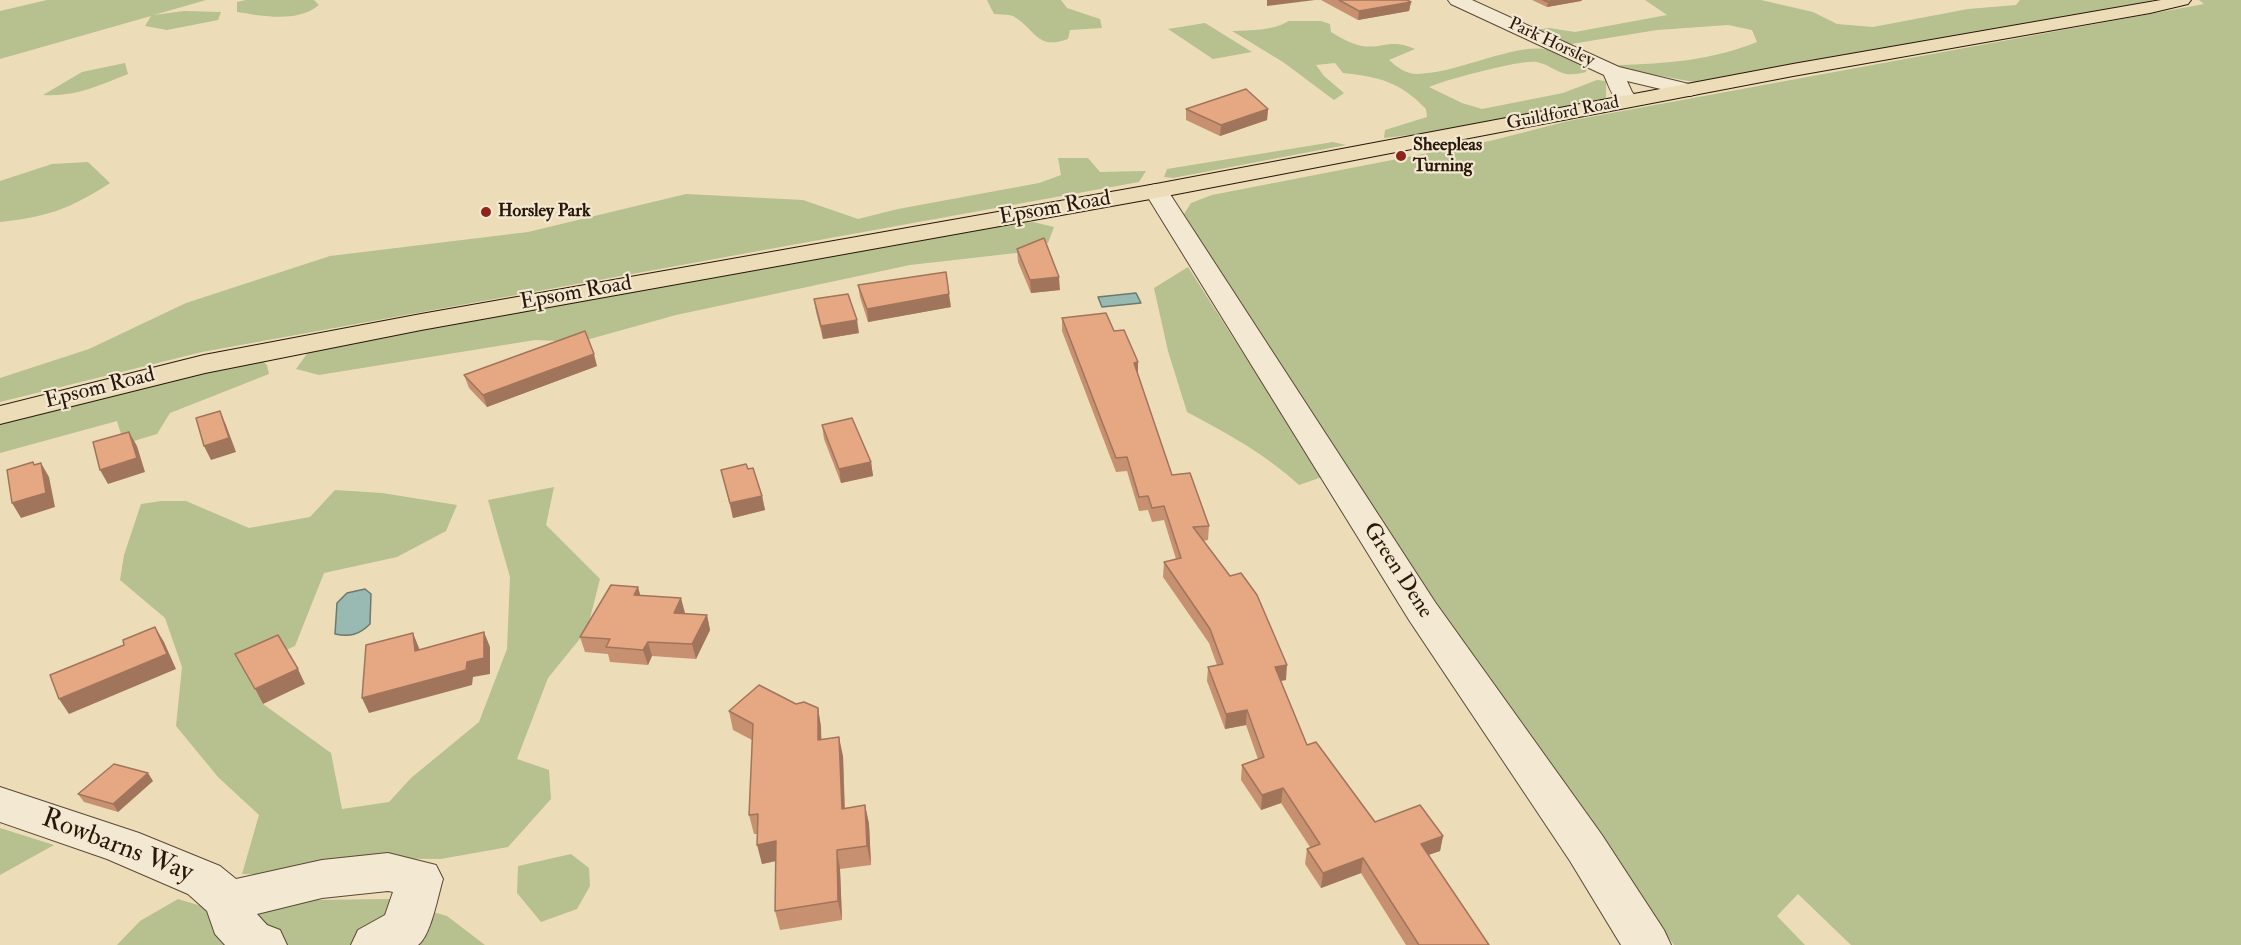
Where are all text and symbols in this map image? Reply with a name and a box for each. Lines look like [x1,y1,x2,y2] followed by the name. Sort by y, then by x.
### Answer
[1505,14,1597,72] street label: Park Horsley
[1505,93,1621,135] street label: Guildford Road
[1413,135,1482,178] place label: Sheepleas Turning
[1394,149,1408,163] marker: Sheepleas Turning
[997,186,1113,232] street label: Epsom Road
[498,201,591,223] place label: Horsley Park
[479,205,493,219] marker: Horsley Park
[518,271,634,317] street label: Epsom Road
[42,363,158,415] street label: Epsom Road
[1356,518,1438,624] street label: Green Dene
[37,803,197,891] street label: Rowbarns Way

